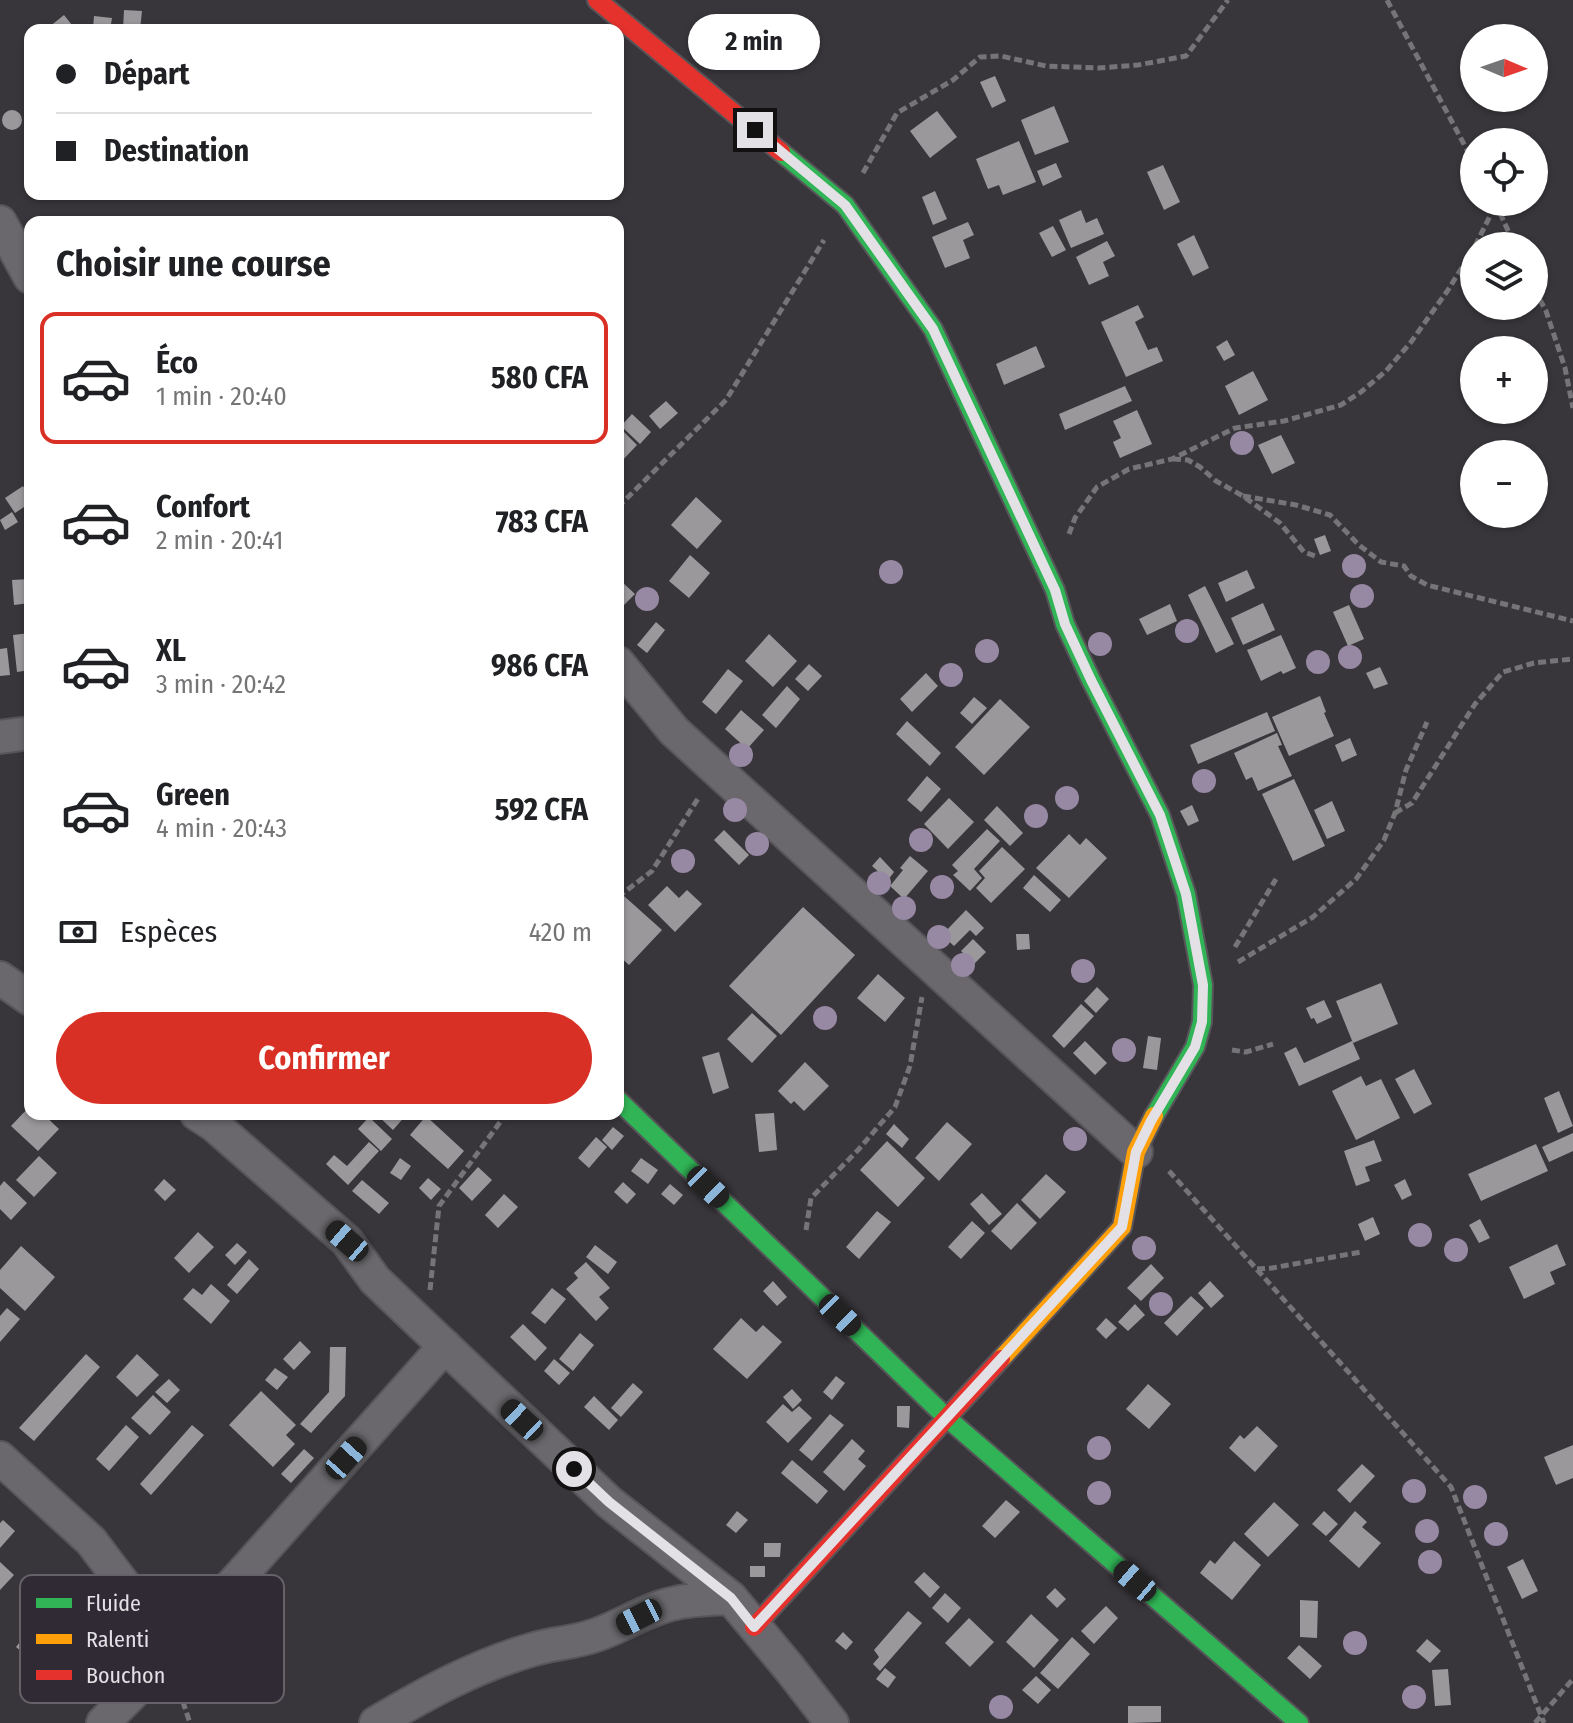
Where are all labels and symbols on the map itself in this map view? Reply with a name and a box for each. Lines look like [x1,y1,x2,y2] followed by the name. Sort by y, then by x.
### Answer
[689,14,821,70] callout: 2 min
[1460,24,1548,112] north arrow
[737,112,773,148] route end
[682,1162,734,1212] car
[321,1216,373,1266] car
[814,1290,866,1340] car
[496,1395,548,1445] car
[321,1432,371,1484] car
[556,1451,592,1487] route start
[1109,1556,1161,1606] car
[20,1575,284,1703] legend
[86,1590,141,1617] text: Fluide
[612,1595,666,1639] car
[86,1626,149,1653] text: Ralenti
[86,1662,165,1689] text: Bouchon

